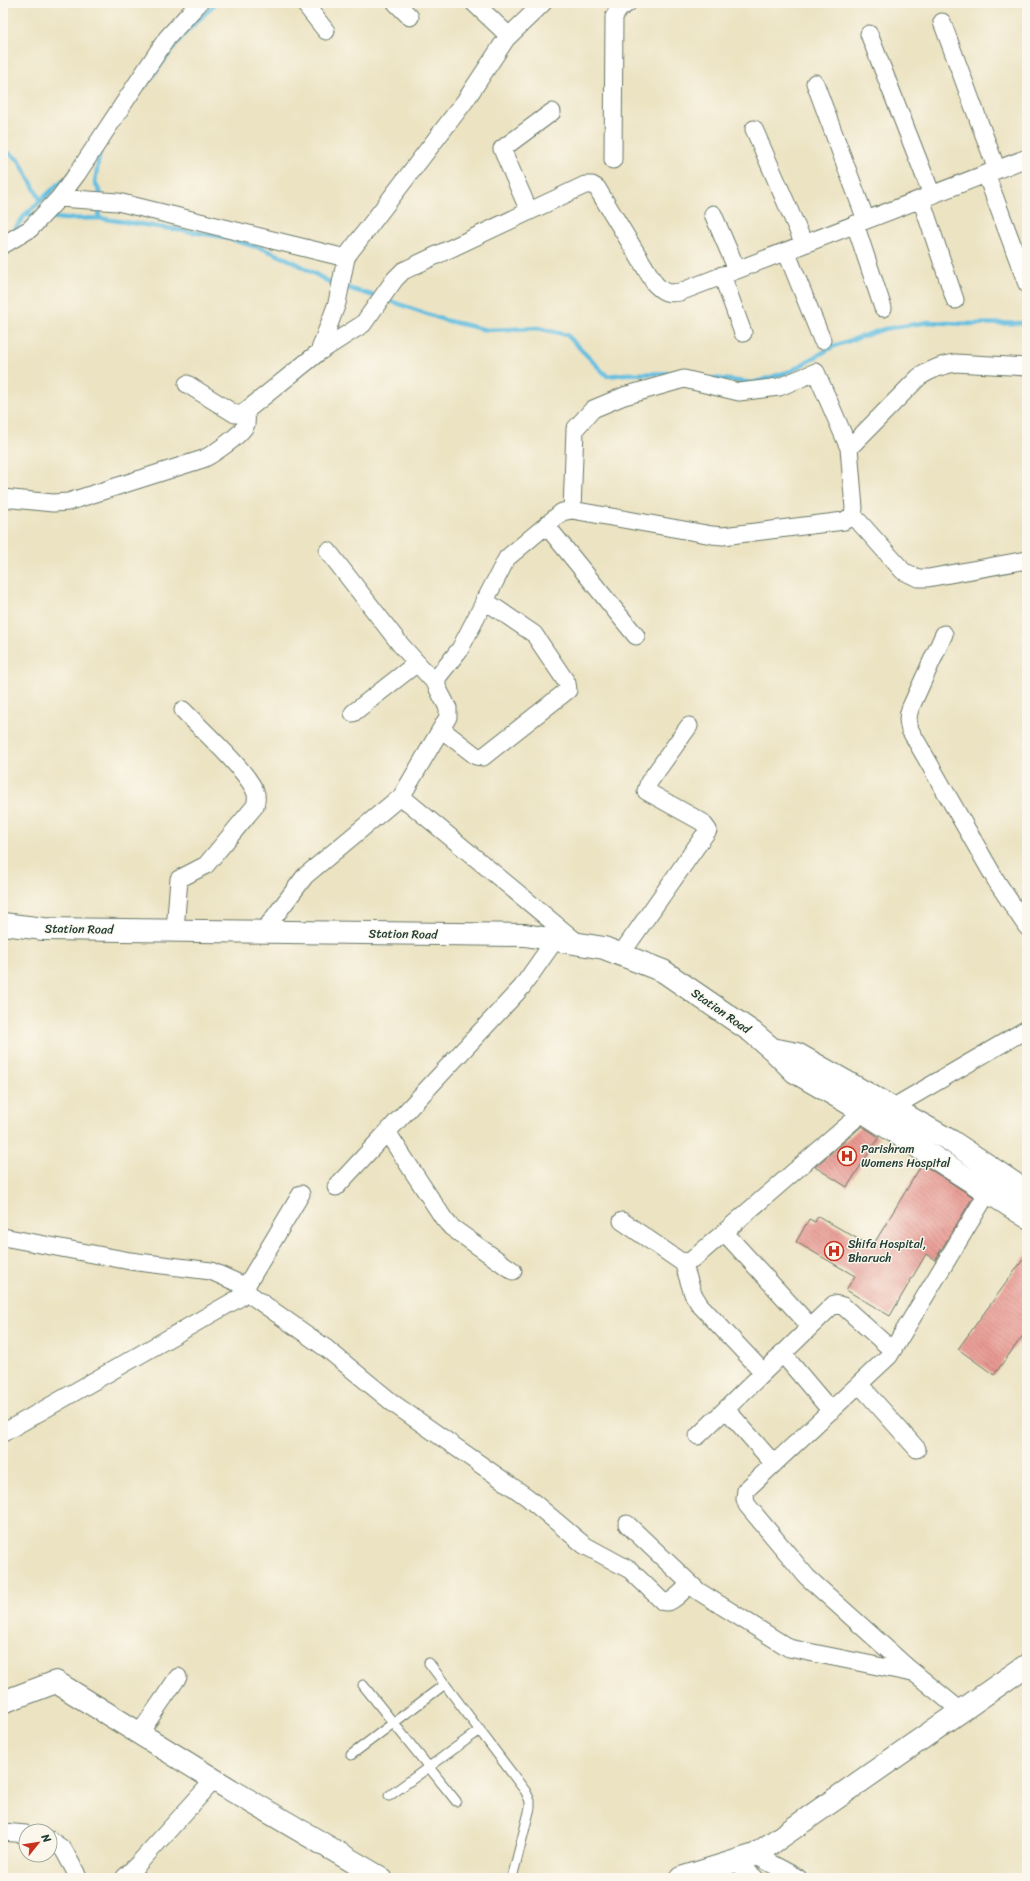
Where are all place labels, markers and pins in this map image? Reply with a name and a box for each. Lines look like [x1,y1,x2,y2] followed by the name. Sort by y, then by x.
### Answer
[861,1138,951,1174] place label: Parishram Womens Hospital
[836,1145,858,1167] hospital icon: Parishram Womens Hospital
[848,1233,926,1269] place label: Shifa Hospital, Bharuch
[823,1240,845,1262] hospital icon: Shifa Hospital, Bharuch

